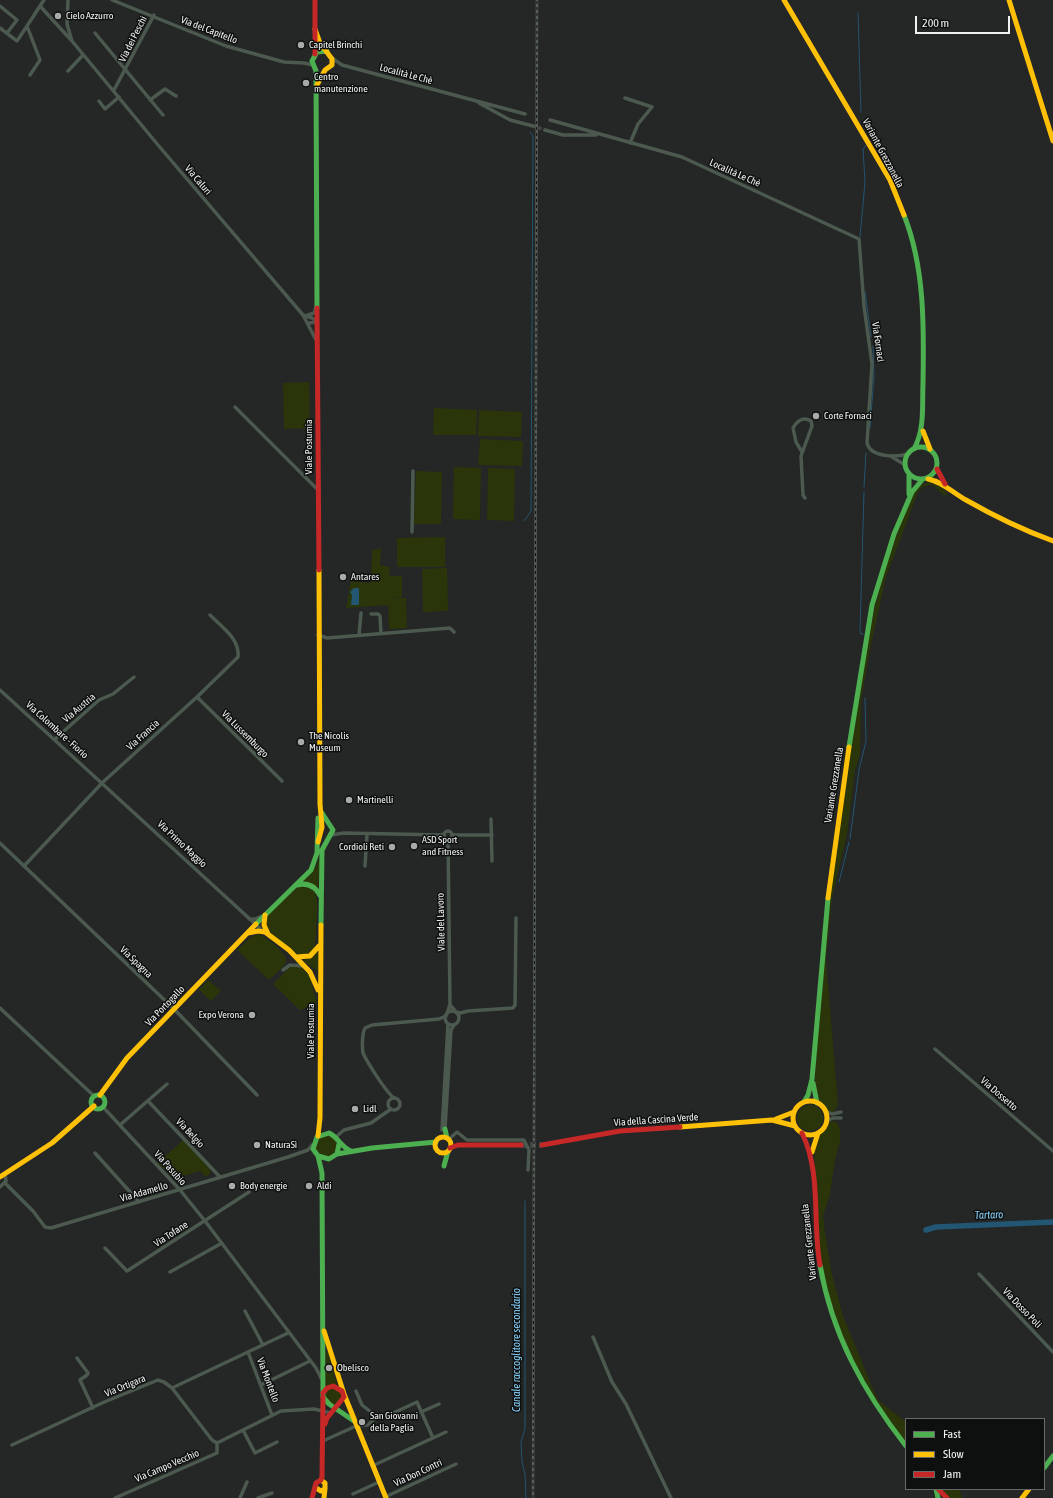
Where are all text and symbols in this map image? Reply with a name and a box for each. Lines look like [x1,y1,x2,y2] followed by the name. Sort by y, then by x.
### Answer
[917,8,1012,34] scale bar
[66,10,113,22] place label: Cielo Azzurro
[53,11,63,21] marker: Cielo Azzurro
[116,14,150,64] street label: Via dei Peschi
[179,14,239,46] street label: Via del Capitello
[922,16,949,30] text: 200 m
[309,39,362,51] place label: Capitel Brinchi
[296,40,306,50] marker: Capitel Brinchi
[378,61,434,87] street label: Località Le Chè
[314,71,368,94] place label: Centro manutenzione
[301,78,311,88] marker: Centro manutenzione
[860,116,906,190] street label: Variante Grezzanella
[708,156,762,190] street label: Località Le Chè
[182,163,214,197] street label: Via Caluri
[869,321,887,363] street label: Via Fornaci
[824,410,872,422] place label: Corte Fornaci
[811,411,821,421] marker: Corte Fornaci
[303,419,315,475] street label: Viale Postumia
[351,571,379,583] place label: Antares
[338,572,348,582] marker: Antares
[60,691,98,725] street label: Via Austria
[23,699,91,761] street label: Via Colombare - Fiorio
[219,708,271,760] street label: Via Lussemburgo
[124,717,162,753] street label: Via Francia
[309,730,349,754] place label: The Nicolis Museum
[296,737,306,747] marker: The Nicolis Museum
[822,746,846,824] street label: Variante Grezzanella
[357,794,393,806] place label: Martinelli
[344,795,354,805] marker: Martinelli
[155,818,209,870] street label: Via Primo Maggio
[422,834,463,858] place label: ASD Sport and Fitness
[339,841,384,853] place label: Cordioli Reti
[409,841,419,851] marker: ASD Sport and Fitness
[387,842,397,852] marker: Cordioli Reti
[434,893,448,951] street label: Viale del Lavoro
[117,944,155,980] street label: Via Spagna
[143,983,187,1029] street label: Via Portogallo
[305,1003,317,1059] street label: Viale Postumia
[199,1009,244,1021] place label: Expo Verona
[247,1010,257,1020] marker: Expo Verona
[978,1075,1020,1113] street label: Via Dossetto
[363,1103,377,1115] place label: Lidl
[350,1104,360,1114] marker: Lidl
[613,1111,699,1129] street label: Via della Cascina Verde
[173,1116,207,1150] street label: Via Belgio
[265,1139,297,1151] place label: NaturaSì
[252,1140,262,1150] marker: NaturaSì
[151,1148,189,1188] street label: Via Pasubio
[119,1179,169,1205] street label: Via Adamello
[240,1180,287,1192] place label: Body energie
[317,1180,331,1192] place label: Aldi
[227,1181,237,1191] marker: Body energie
[304,1181,314,1191] marker: Aldi
[799,1203,819,1281] street label: Variante Grezzanella
[974,1208,1004,1222] water label: Tartaro
[152,1218,190,1250] street label: Via Tofane
[1000,1285,1044,1331] street label: Via Dosso Poli
[510,1288,524,1412] water label: Canale raccoglitore secondario
[254,1356,282,1404] street label: Via Montello
[337,1362,369,1374] place label: Obelisco
[324,1363,334,1373] marker: Obelisco
[103,1372,147,1400] street label: Via Ortigara
[370,1410,418,1434] place label: San Giovanni della Paglia
[357,1417,367,1427] marker: San Giovanni della Paglia
[905,1418,1045,1490] legend
[943,1427,961,1441] text: Fast
[133,1447,201,1485] street label: Via Campo Vecchio
[943,1447,964,1461] text: Slow
[392,1457,444,1489] street label: Via Don Contri
[943,1467,961,1481] text: Jam

